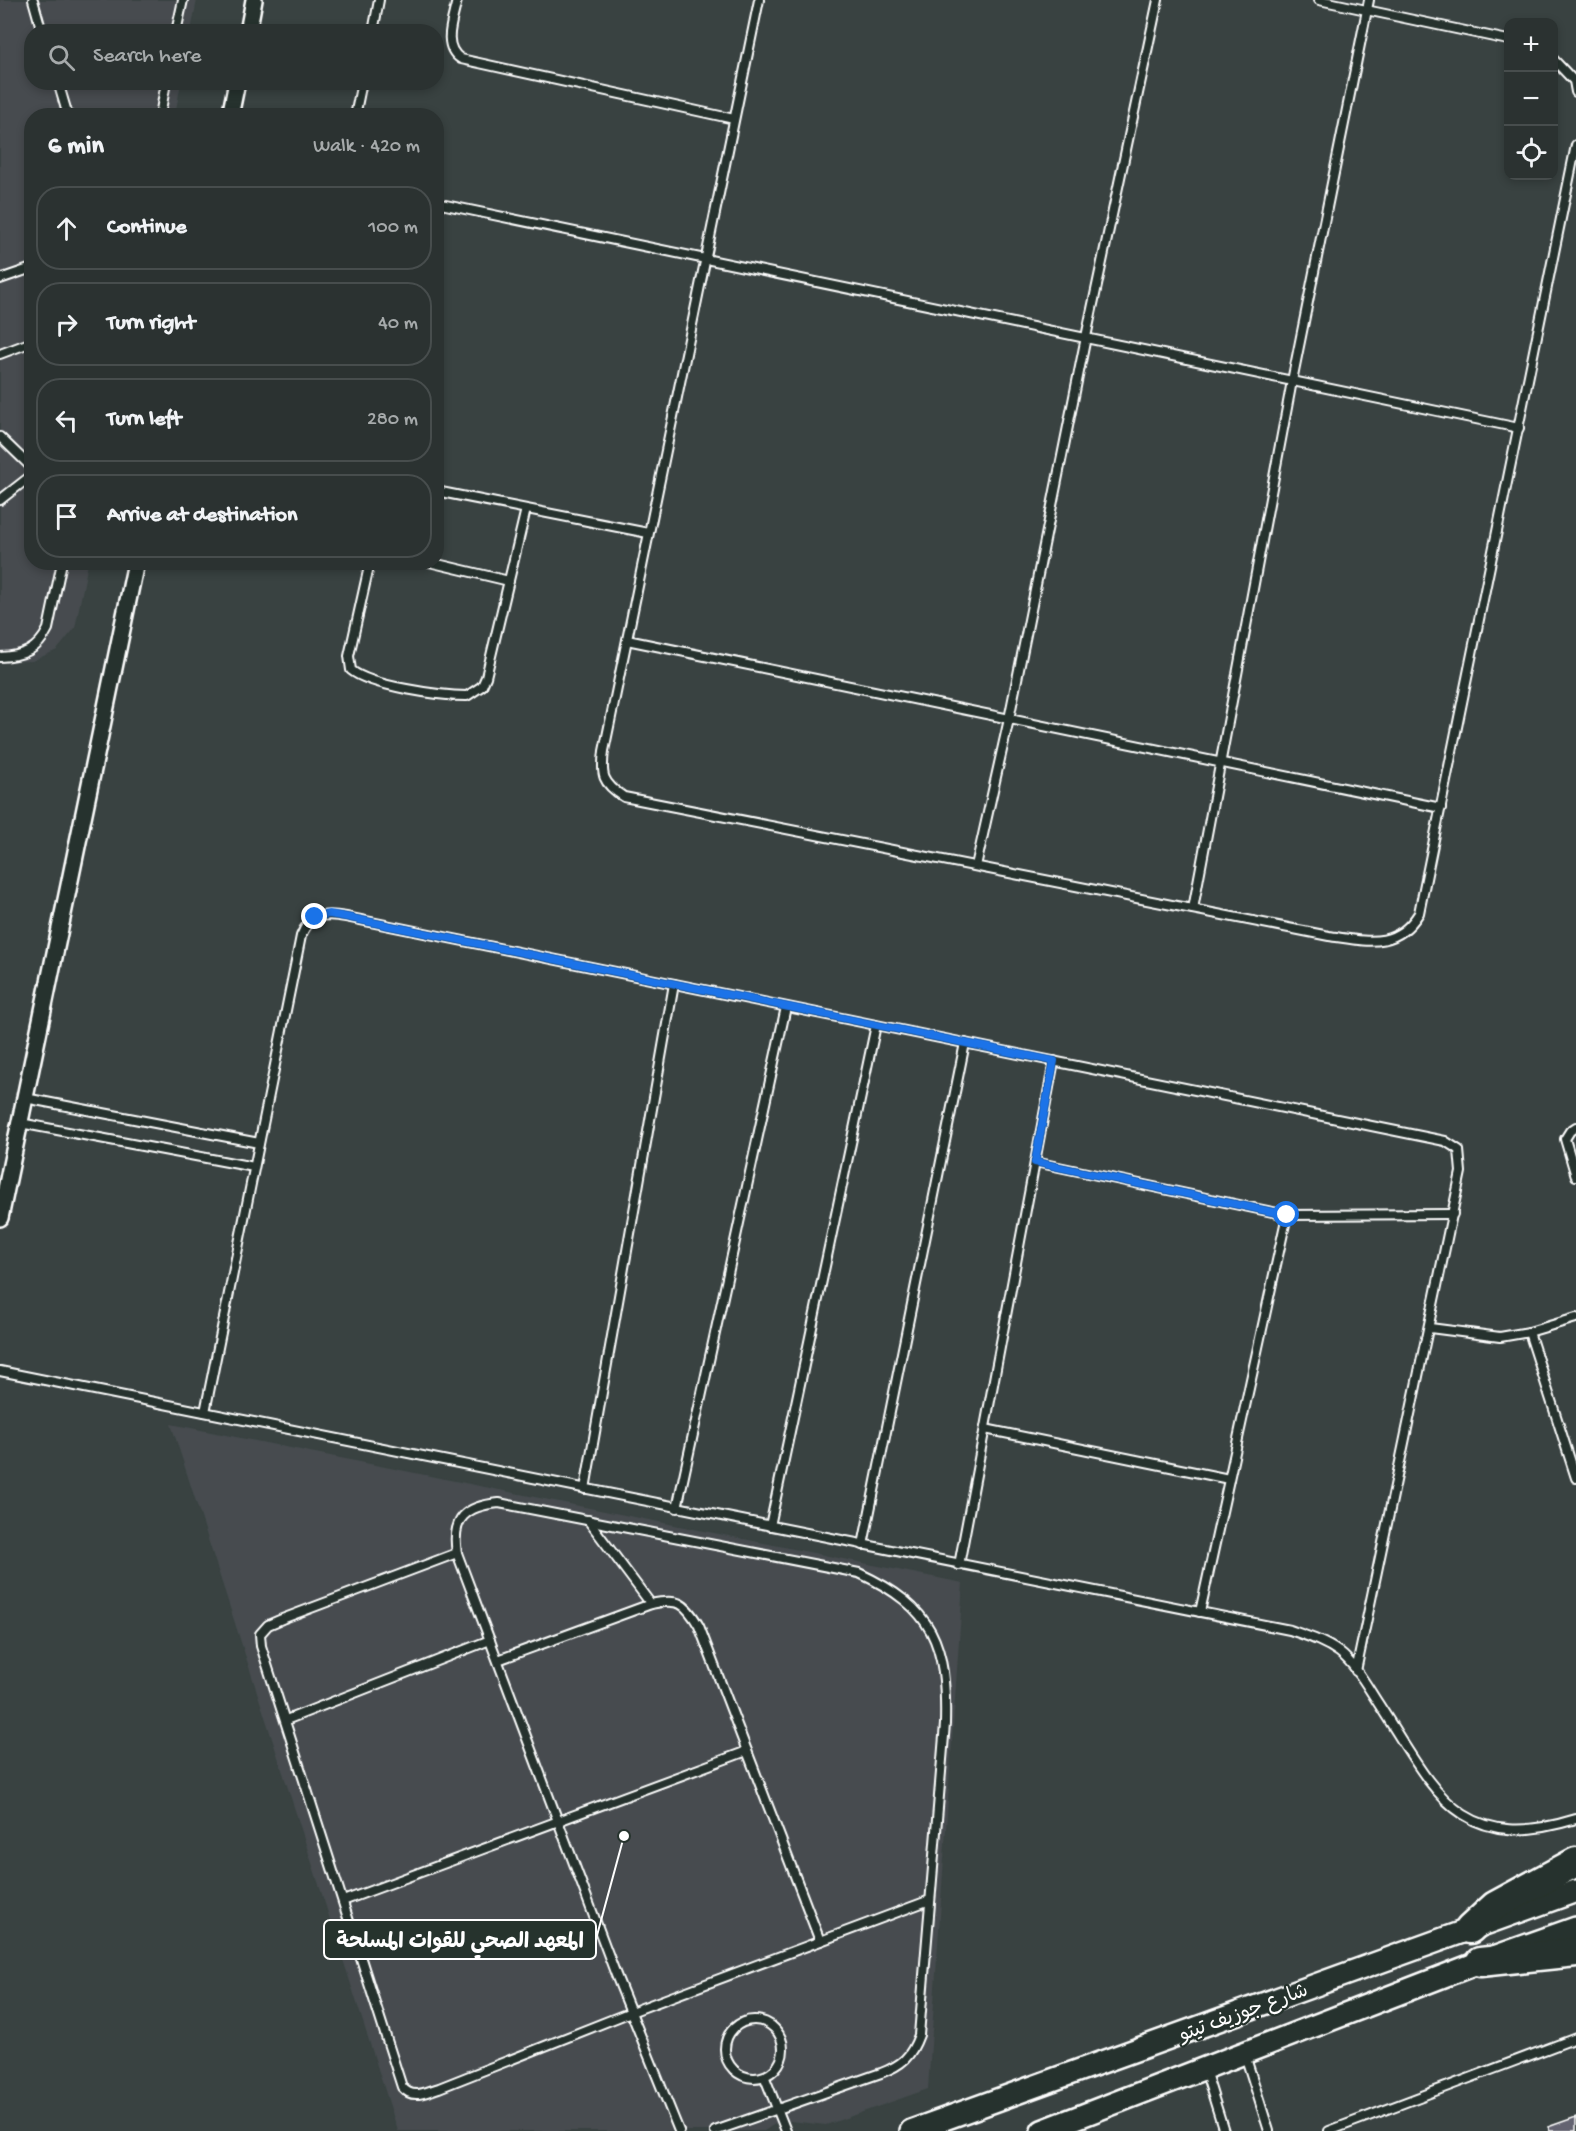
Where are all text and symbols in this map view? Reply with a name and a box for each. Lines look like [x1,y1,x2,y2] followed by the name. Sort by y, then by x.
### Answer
[1504,18,1558,180] map controls
[1504,18,1558,72] button: +
[24,24,444,90] search box
[45,41,78,74] icon: search
[93,44,201,70] text: Search here
[1504,72,1558,126] button: −
[1504,126,1558,180] button: locate
[48,132,104,163] text: 6 min
[313,136,420,159] text: Walk · 420 m
[50,212,83,245] icon: ahead
[107,215,187,241] text: Continue
[368,217,418,240] text: 100 m
[50,308,83,341] icon: right
[107,311,195,337] text: Turn right
[378,313,418,336] text: 40 m
[50,404,83,437] icon: left
[107,407,181,433] text: Turn left
[367,409,418,432] text: 280 m
[50,500,83,533] icon: arrive
[107,503,297,529] text: Arrive at destination
[301,903,327,929] route end
[1273,1201,1299,1227] route start
[324,1920,596,1959] callout: المعهد الصحي للقوات المسلحة
[336,1930,584,1959] text: المعهد الصحي للقوات المسلحة
[1174,1979,1312,2049] street label: شارع جوزيف تيتو

